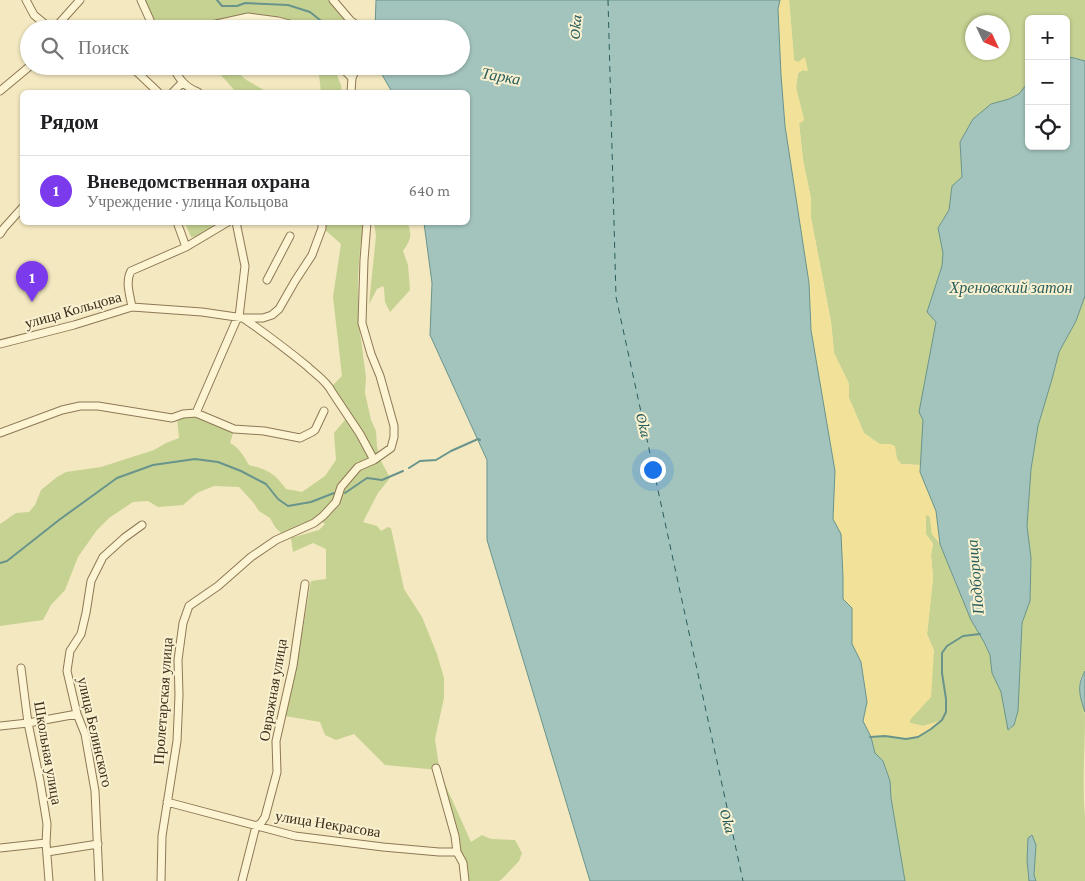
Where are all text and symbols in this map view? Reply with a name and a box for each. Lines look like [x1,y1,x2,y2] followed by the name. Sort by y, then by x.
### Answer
[565,13,585,40] water label: Oka
[965,15,1010,60] north arrow
[1025,15,1070,150] map controls
[1025,15,1070,60] button: +
[20,20,470,75] search box
[38,34,66,62] icon: search
[78,37,129,58] text: Поиск
[1025,60,1070,105] button: −
[480,64,522,89] water label: Тарка
[1025,105,1070,150] button: locate
[40,110,99,134] text: Рядом
[87,171,310,192] text: Вневедомственная охрана
[53,182,59,199] text: 1
[409,182,450,199] text: 640 m
[87,193,288,210] text: Учреждение · улица Кольцова
[16,261,48,302] pin: 1
[949,279,1072,297] water label: Хреновский затон
[23,288,124,331] street label: улица Кольцова
[633,411,655,440] water label: Oka
[640,457,666,483] your location
[963,539,988,616] water label: Подборица
[151,636,175,765] street label: Пролетарская улица
[256,637,290,743] street label: Овражная улица
[75,675,115,789] street label: улица Белинского
[31,700,65,806] street label: Школьная улица
[717,807,740,836] water label: Oka
[274,808,382,840] street label: улица Некрасова

